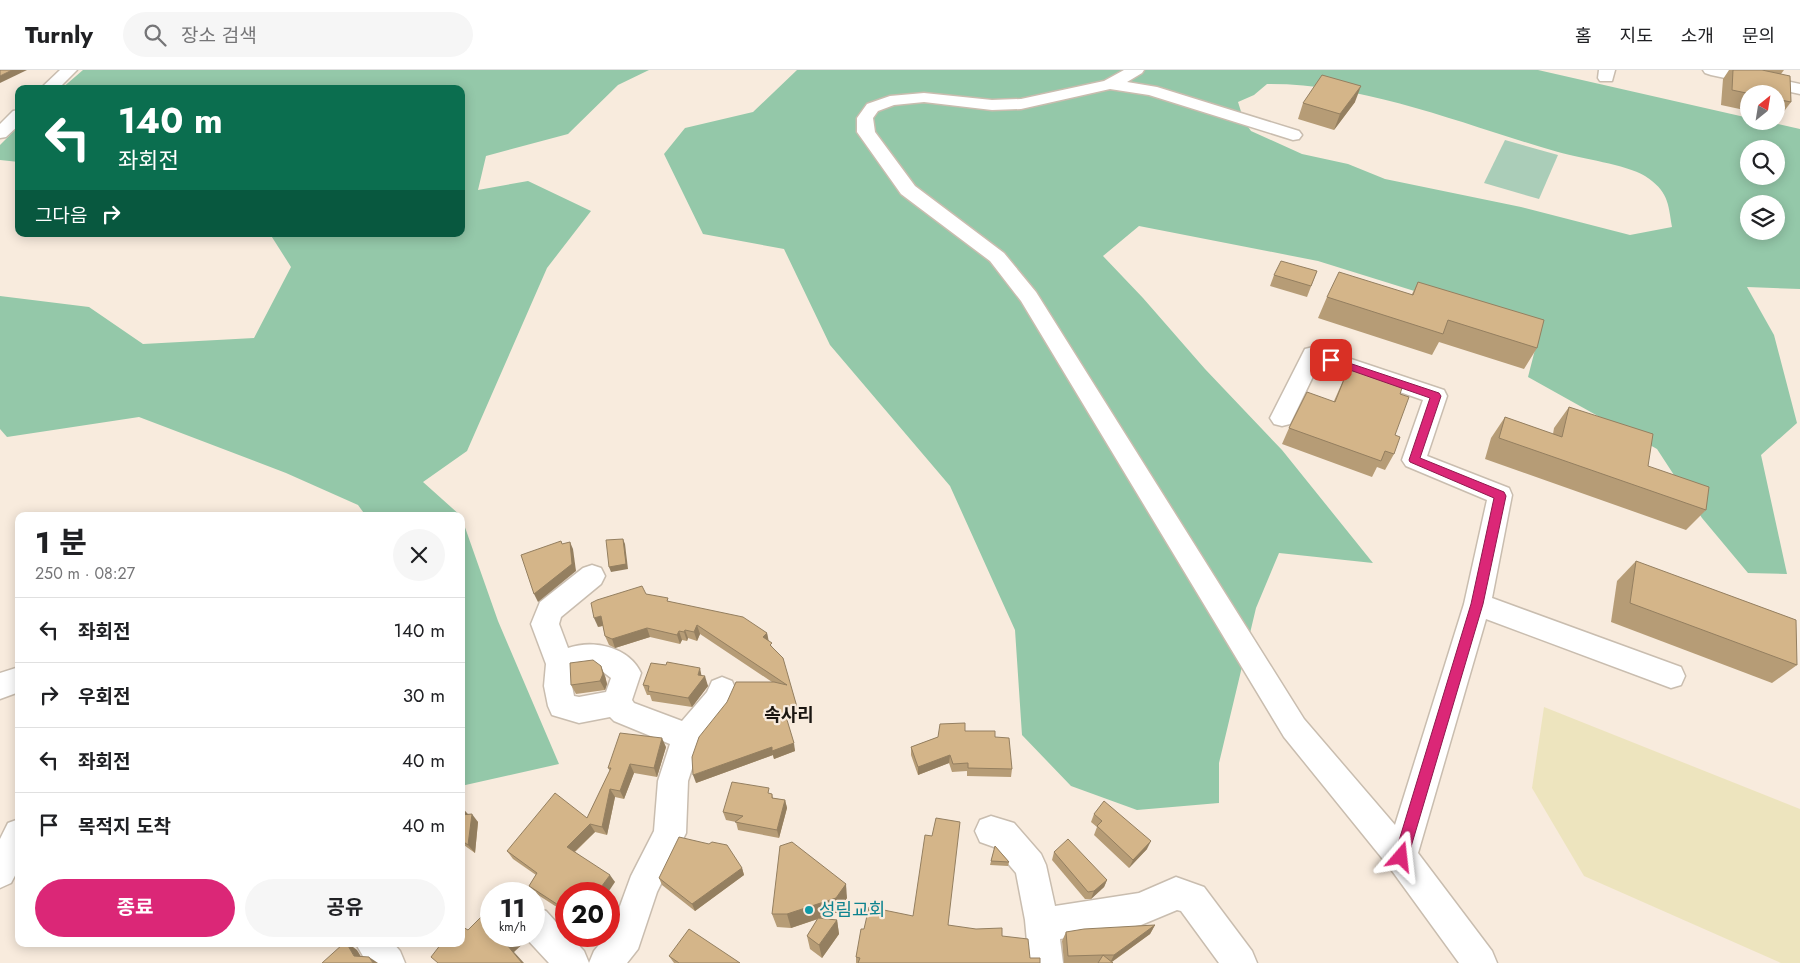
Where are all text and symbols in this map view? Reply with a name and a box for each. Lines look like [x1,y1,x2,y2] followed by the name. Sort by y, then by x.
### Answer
[123,12,473,57] search box
[25,17,93,52] text: Turnly
[141,21,169,49] icon: search
[181,22,257,49] text: 장소 검색
[1575,23,1592,49] text: 홈
[1620,23,1653,49] text: 지도
[1681,23,1714,49] text: 소개
[1742,23,1775,49] text: 문의
[1740,85,1785,130] north arrow
[1740,85,1785,240] map controls
[118,96,223,146] text: 140 m
[35,105,100,170] icon: left
[1740,140,1785,185] button: search
[118,144,179,176] text: 좌회전
[1740,195,1785,240] button: layers
[97,200,125,228] icon: right
[35,202,87,229] text: 그다음
[1310,339,1352,381] pin
[1317,346,1345,374] icon: arrive
[35,521,87,564] text: 1 분
[393,529,445,581] button: close
[35,562,135,585] text: 250 m · 08:27
[35,616,63,644] icon: left
[393,617,445,644] text: 140 m
[78,618,130,645] text: 좌회전
[35,681,63,709] icon: right
[403,682,445,709] text: 30 m
[78,683,130,710] text: 우회전
[764,702,814,728] district label: 속사리
[35,746,63,774] icon: left
[402,747,445,774] text: 40 m
[78,748,130,775] text: 좌회전
[35,811,63,839] icon: arrive
[402,812,445,839] text: 40 m
[78,813,171,840] text: 목적지 도착
[1374,830,1426,882] position arrow
[35,879,235,937] button: 종료
[245,879,445,937] button: 공유
[555,882,620,947] speed limit sign: 20
[500,890,525,926] text: 11
[819,897,885,923] place label: 성림교회
[803,904,815,916] marker: 성림교회
[499,918,526,936] text: km/h

